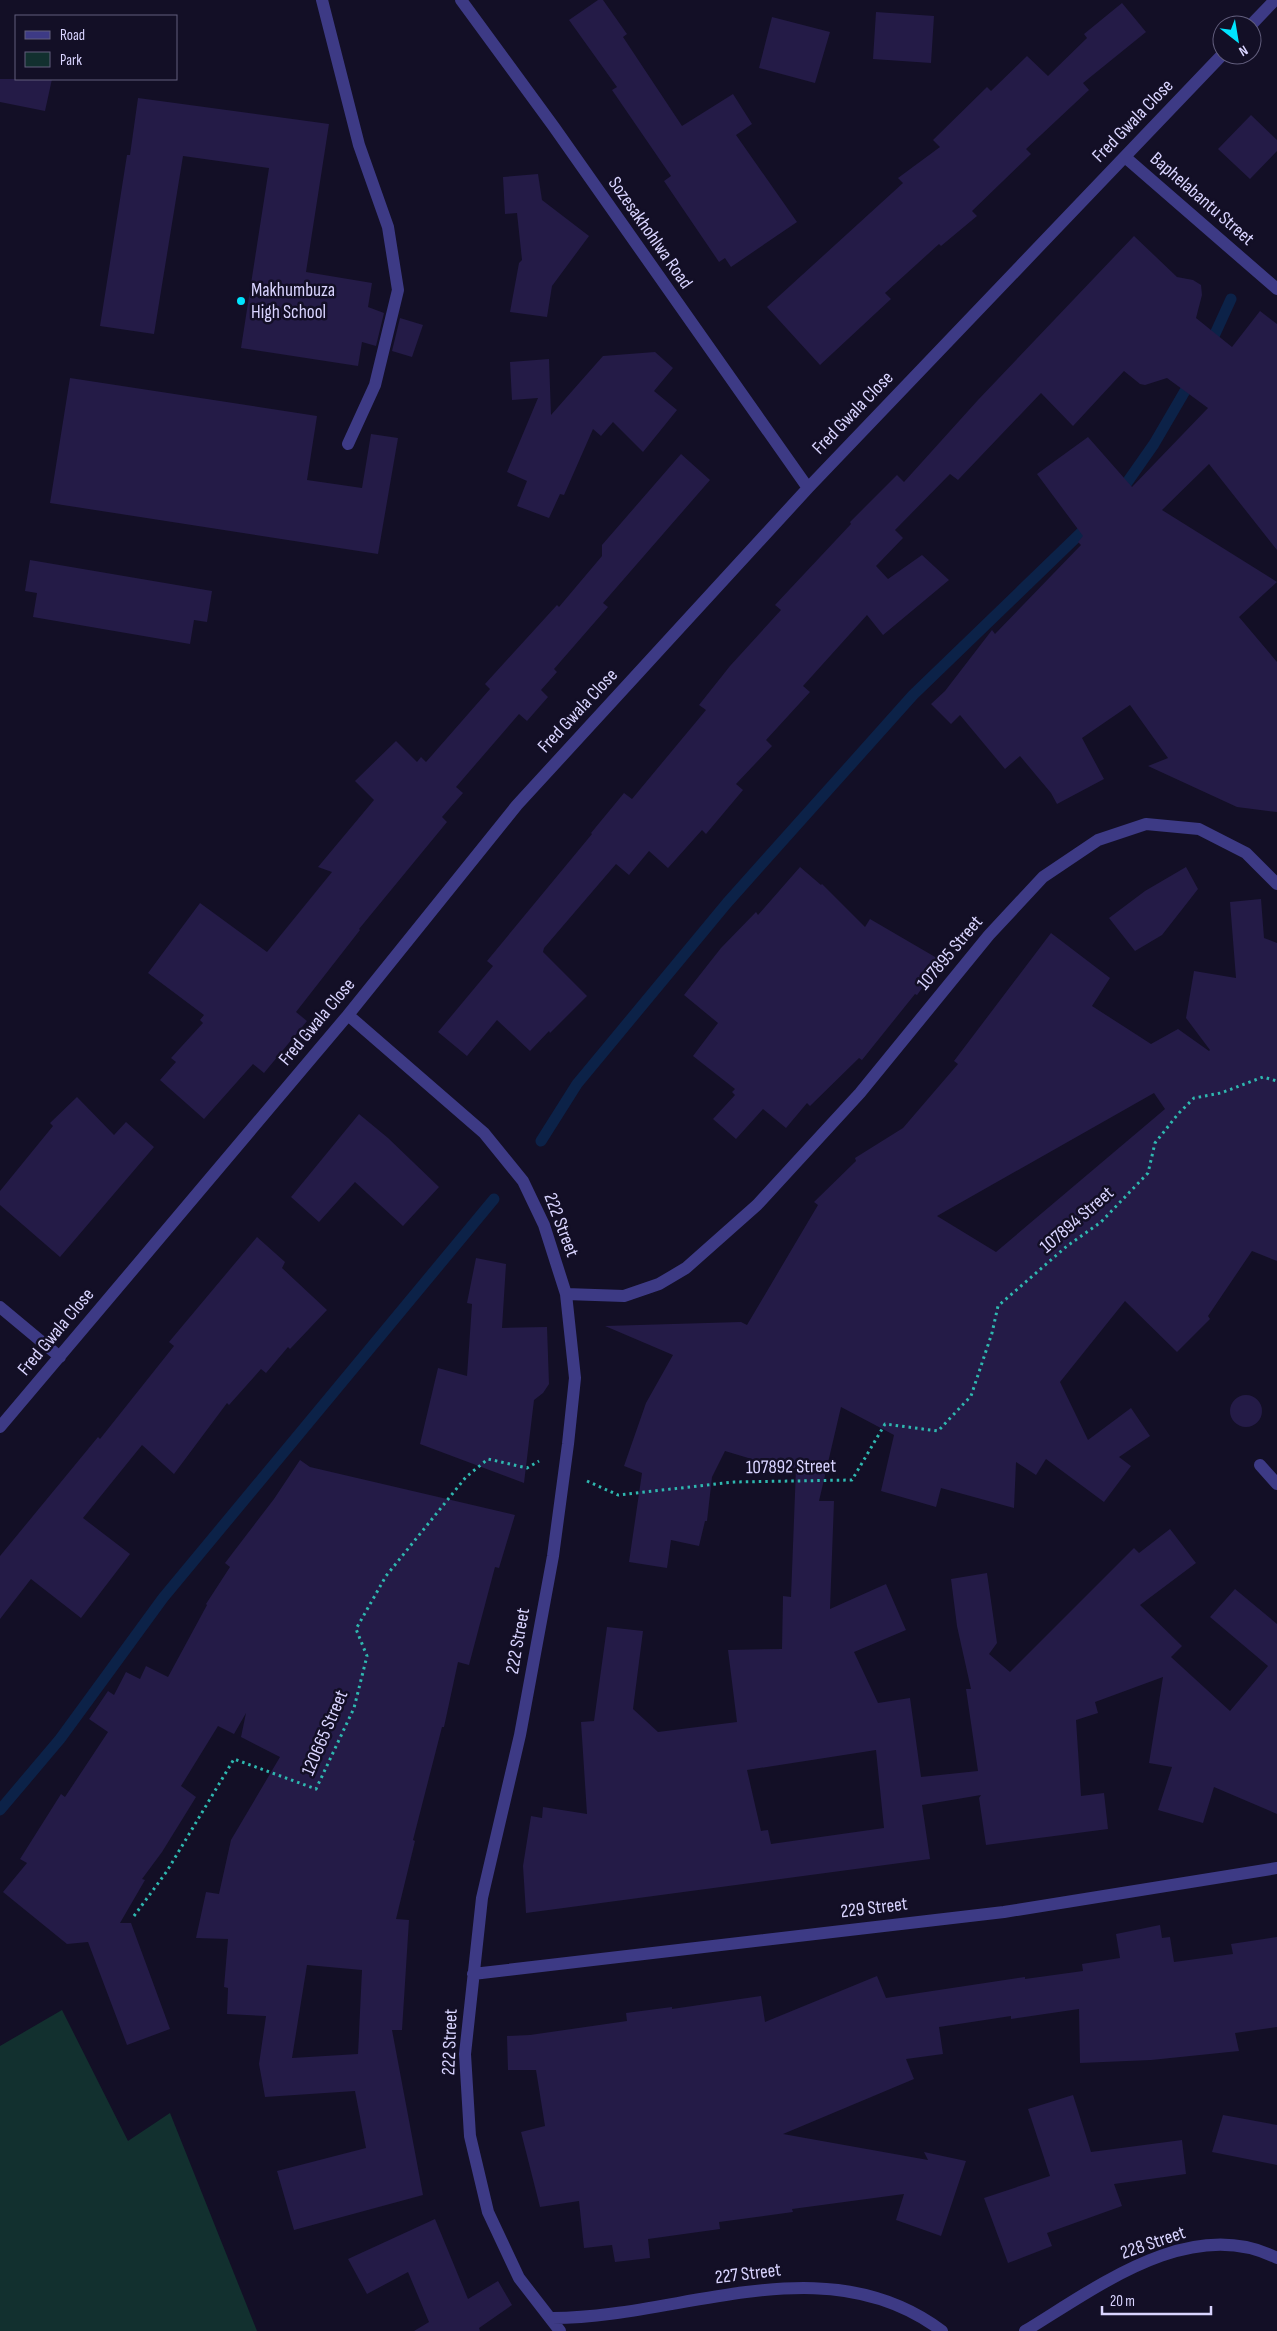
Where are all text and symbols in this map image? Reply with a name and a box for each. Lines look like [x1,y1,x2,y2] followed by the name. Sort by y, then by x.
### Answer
[15,15,178,80] legend
[1212,15,1262,65] north arrow
[60,26,85,45] text: Road
[1236,42,1251,60] text: N
[60,51,82,70] text: Park
[1088,75,1178,167] street label: Fred Gwala Close
[1145,147,1259,251] street label: Baphelabantu Street
[603,173,697,293] street label: Sozesakhohlwa Road
[251,279,335,324] place label: Makhumbuza High School
[235,295,247,307] marker: Makhumbuza High School
[808,367,898,459] street label: Fred Gwala Close
[533,664,623,758] street label: Fred Gwala Close
[912,911,988,995] street label: 107895 Street
[274,974,360,1070] street label: Fred Gwala Close
[1035,1182,1119,1258] street label: 107894 Street
[538,1190,584,1260] street label: 222 Street
[13,1284,99,1380] street label: Fred Gwala Close
[746,1455,837,1479] street label: 107892 Street
[501,1606,535,1676] street label: 222 Street
[297,1687,353,1779] street label: 120665 Street
[839,1892,909,1924] street label: 229 Street
[437,2008,463,2076] street label: 222 Street
[1118,2221,1189,2265] street label: 228 Street
[714,2259,783,2289] street label: 227 Street
[1102,2284,1211,2316] scale bar
[1110,2292,1135,2311] text: 20 m

